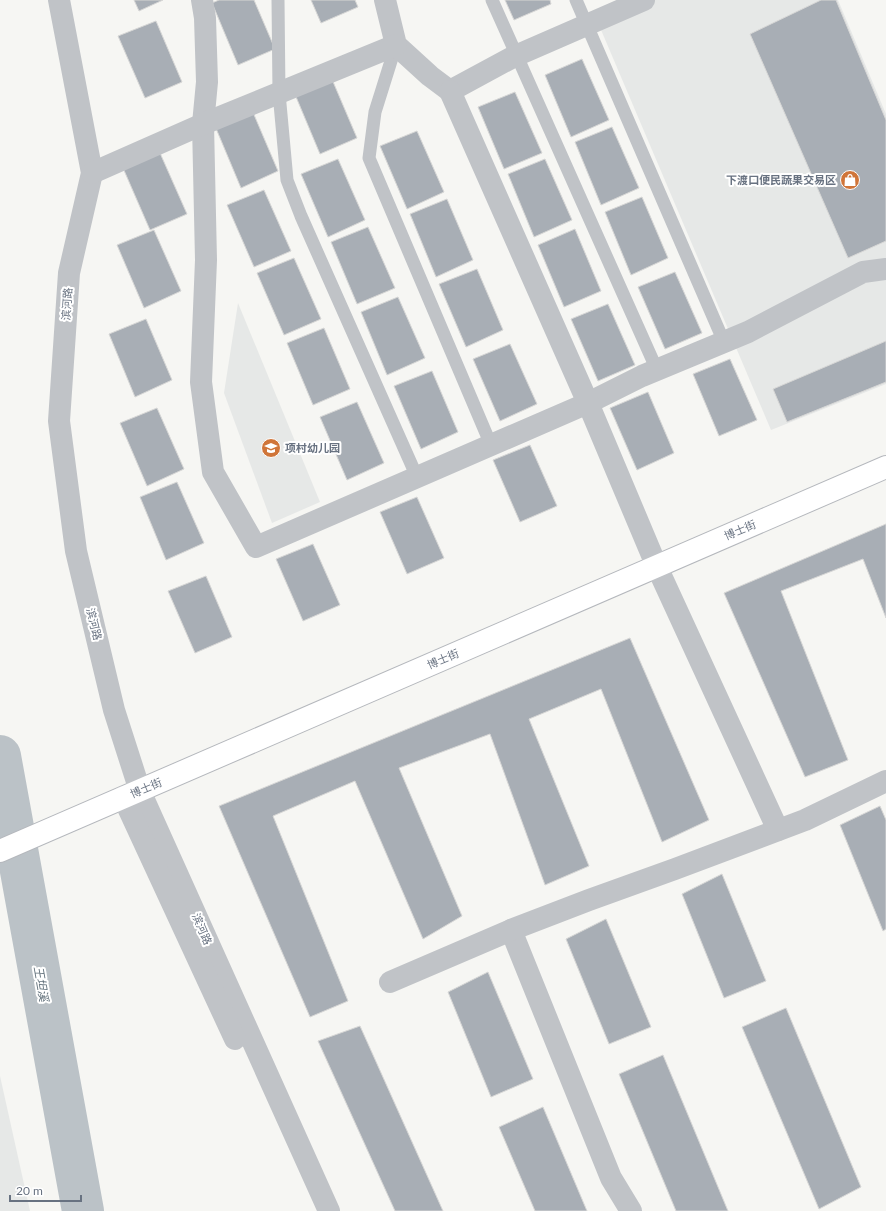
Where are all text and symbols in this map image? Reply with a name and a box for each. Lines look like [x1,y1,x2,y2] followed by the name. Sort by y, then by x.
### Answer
[839,169,861,191] shop icon: 下渡口便民蔬果交易区
[726,173,836,186] place label: 下渡口便民蔬果交易区
[59,287,74,321] street label: 滨河路
[260,437,282,459] school or university icon: 项村幼儿园
[285,441,340,454] place label: 项村幼儿园
[722,517,758,542] street label: 博士街
[84,606,105,641] street label: 滨河路
[425,646,461,671] street label: 博士街
[128,775,164,800] street label: 博士街
[190,911,215,947] street label: 滨河路
[31,965,52,1005] water label: 王坦溪
[10,1177,81,1203] scale bar
[16,1183,43,1198] text: 20 m

